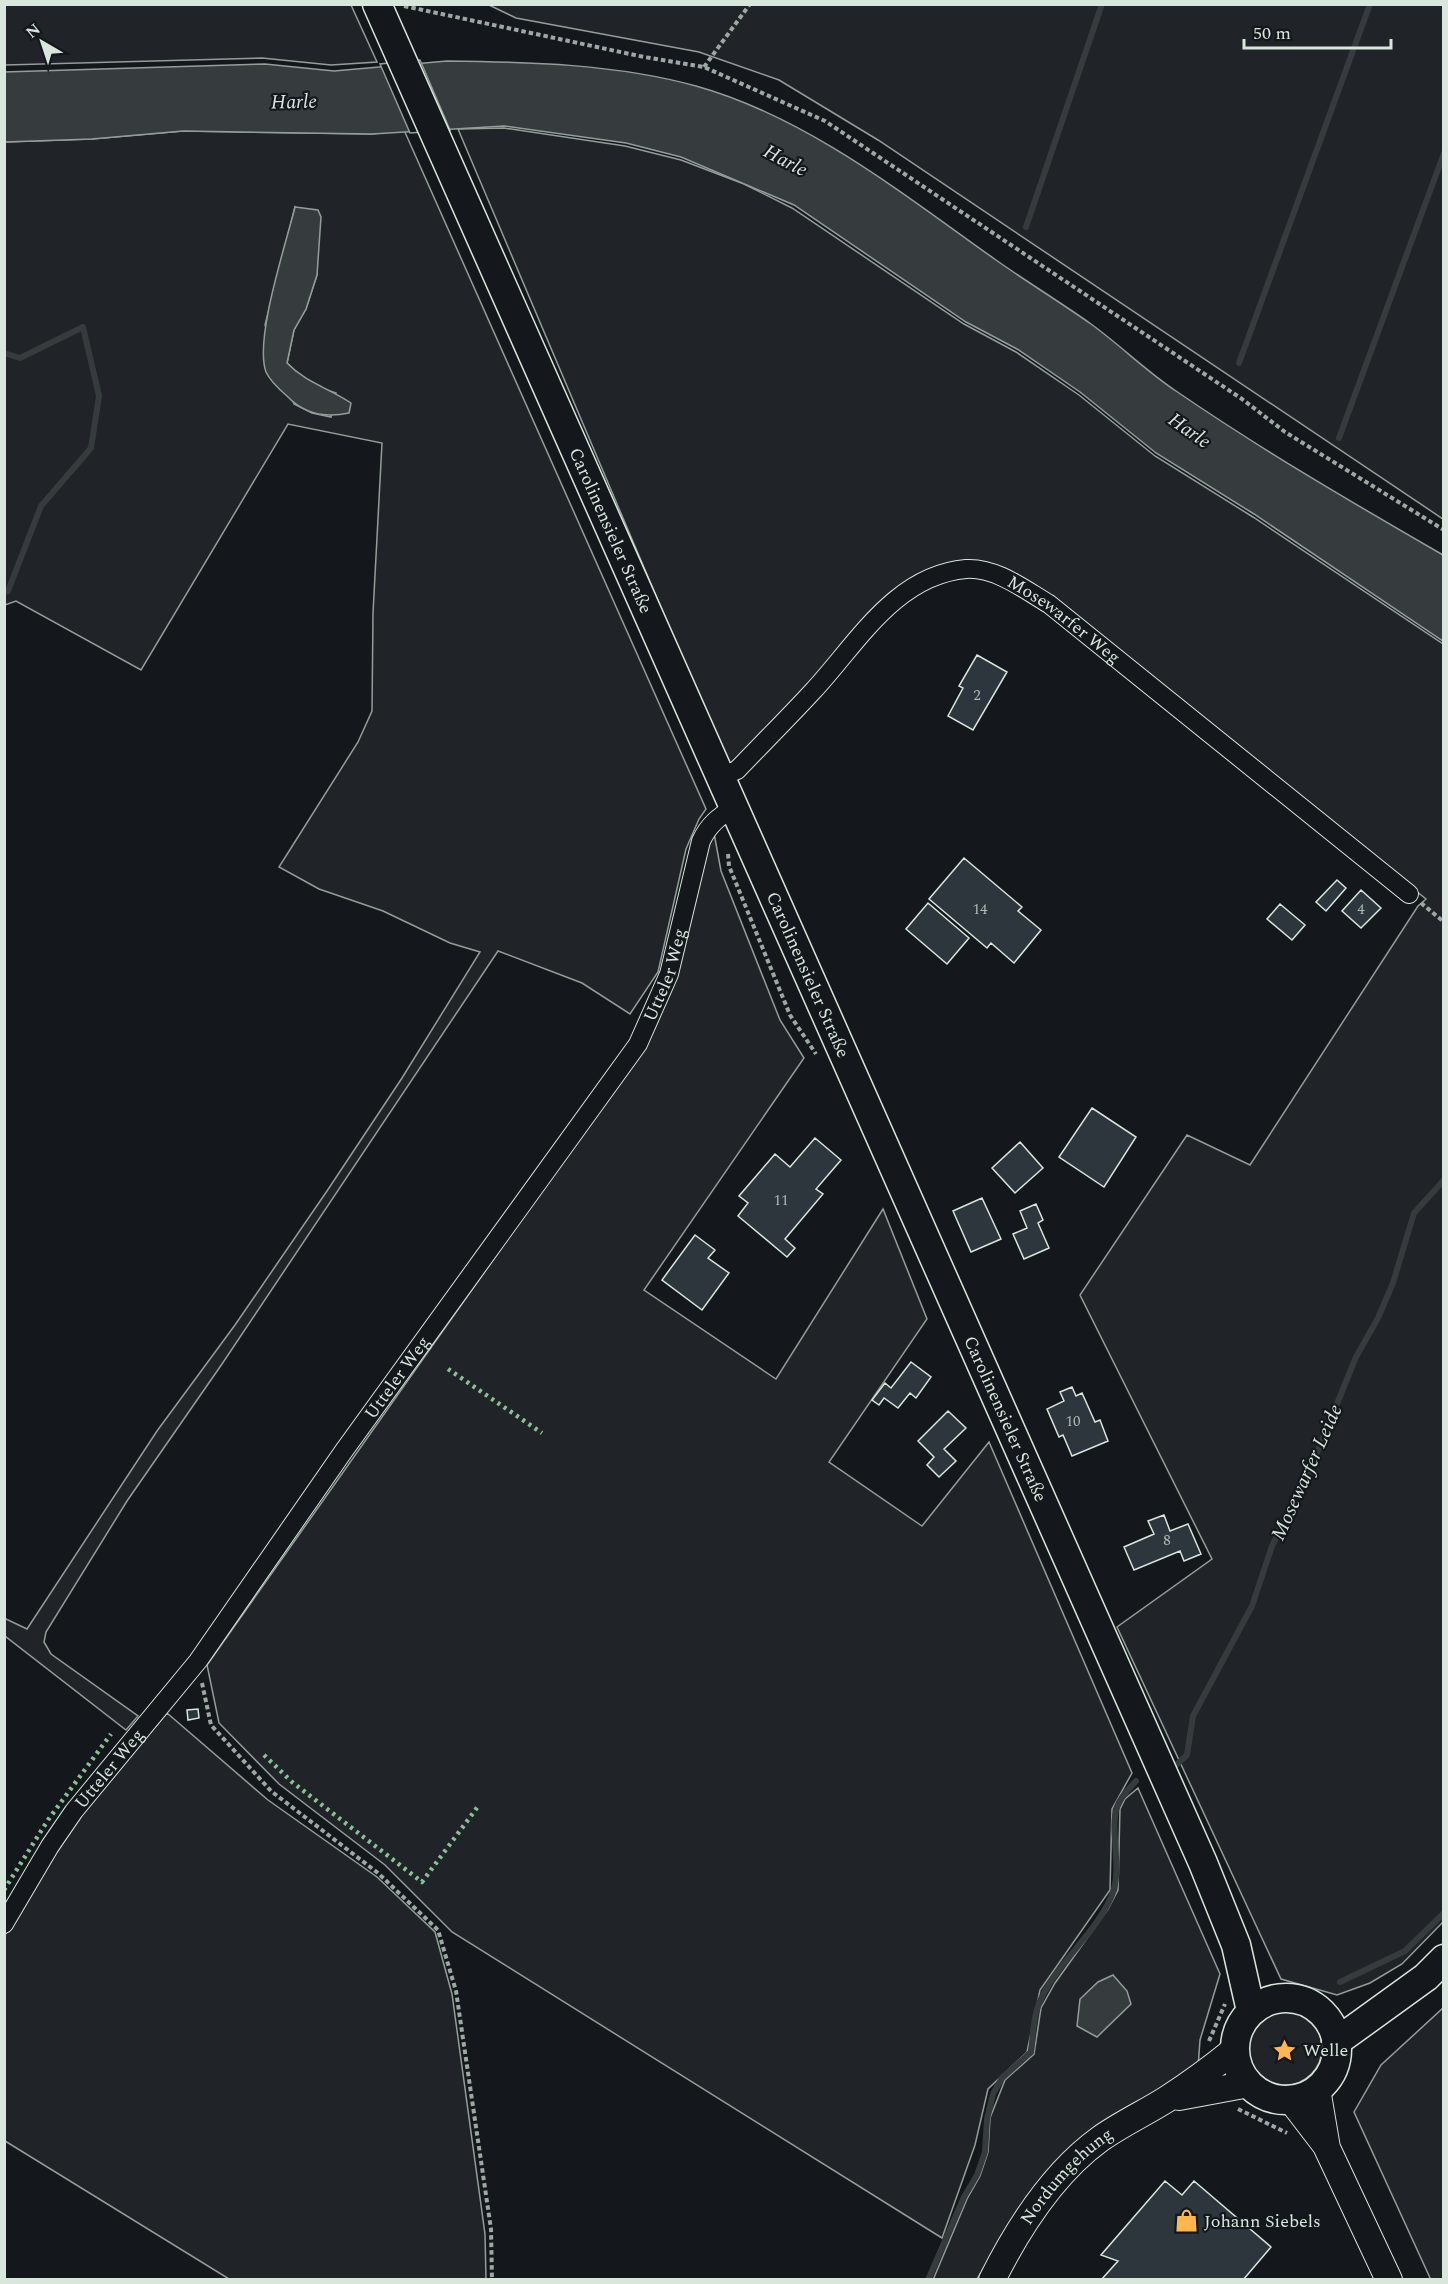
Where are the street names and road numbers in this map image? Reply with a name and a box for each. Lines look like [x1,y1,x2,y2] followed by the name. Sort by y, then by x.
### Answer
[562,443,659,618] street label: Carolinensieler Straße
[1002,569,1126,671] street label: Mosewarfer Weg
[759,887,856,1062] street label: Carolinensieler Straße
[637,926,694,1026] street label: Utteler Weg
[358,1330,437,1425] street label: Utteler Weg
[956,1331,1054,1506] street label: Carolinensieler Straße
[68,1723,151,1815] street label: Utteler Weg
[1014,2121,1118,2230] street label: Nordumgehung

